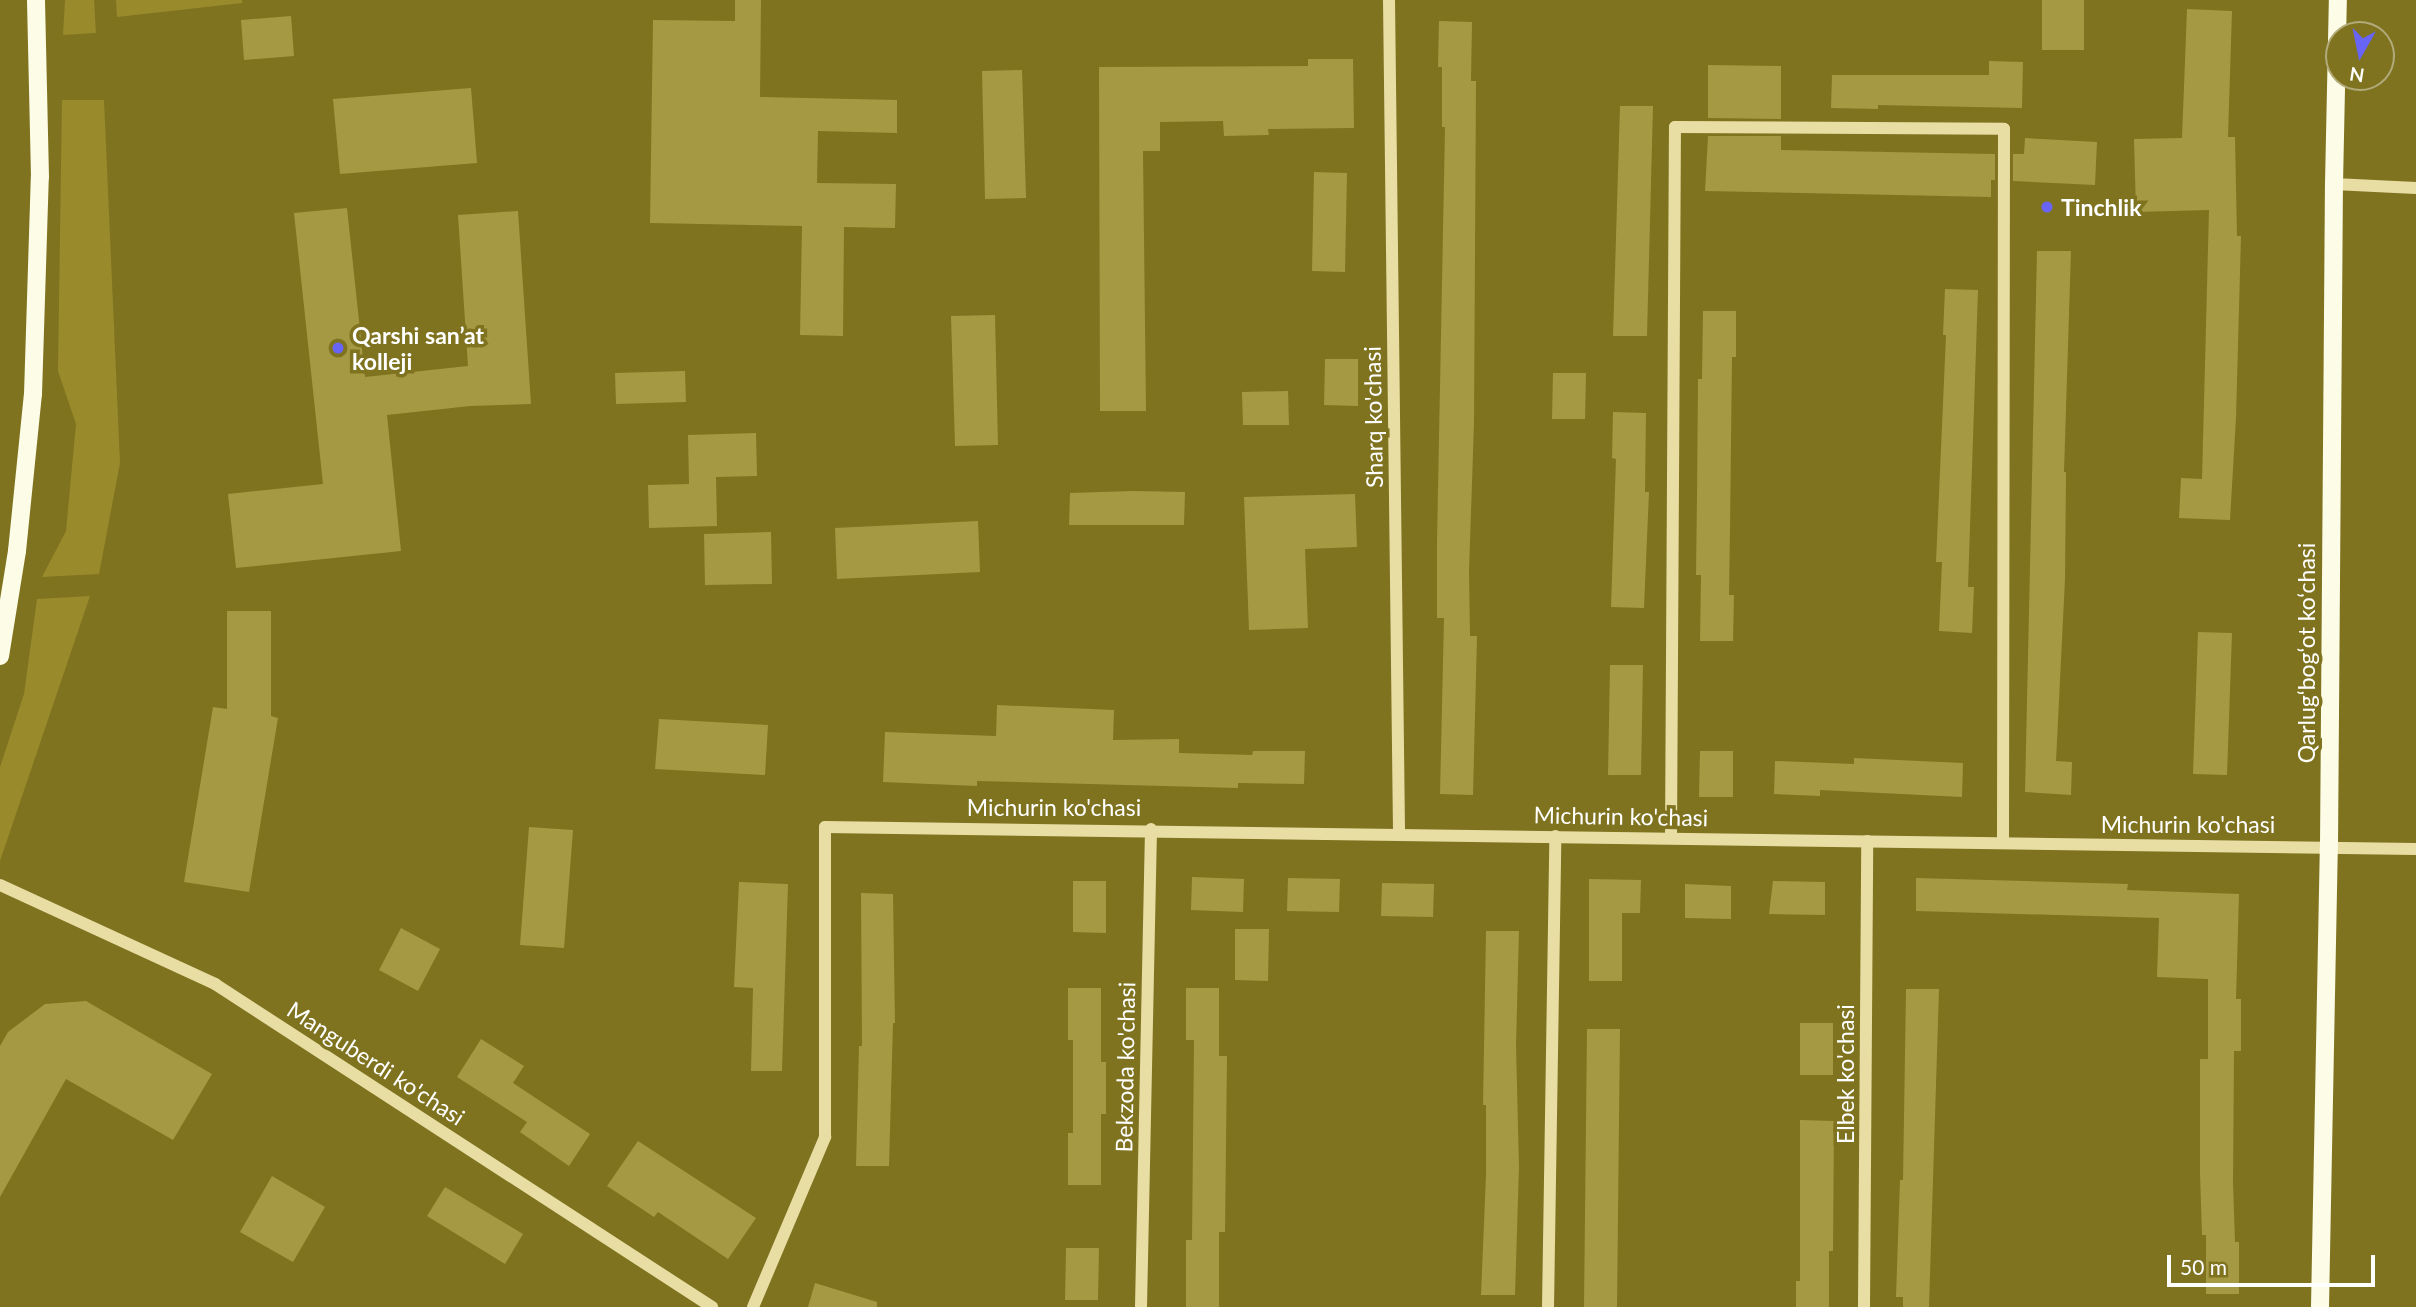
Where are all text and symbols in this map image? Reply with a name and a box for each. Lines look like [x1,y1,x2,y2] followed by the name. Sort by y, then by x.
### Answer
[2325,21,2395,91] north arrow
[2348,63,2366,88] text: N
[2061,193,2141,221] place label: Tinchlik
[2039,199,2055,215] marker: Tinchlik
[352,321,484,375] place label: Qarshi san’at kolleji
[330,340,346,356] marker: Qarshi san’at kolleji
[1358,346,1388,488] street label: Sharq ko'chasi
[2292,543,2320,763] street label: Qarlug‘bog‘ot ko‘chasi
[967,793,1141,821] street label: Michurin ko'chasi
[1534,801,1708,831] street label: Michurin ko'chasi
[2101,810,2275,838] street label: Michurin ko'chasi
[1110,982,1140,1152] street label: Bekzoda ko'chasi
[282,995,470,1131] street label: Manguberdi ko'chasi
[1831,1004,1859,1144] street label: Elbek ko'chasi
[2171,1240,2379,1284] scale bar
[2180,1254,2227,1279] text: 50 m

